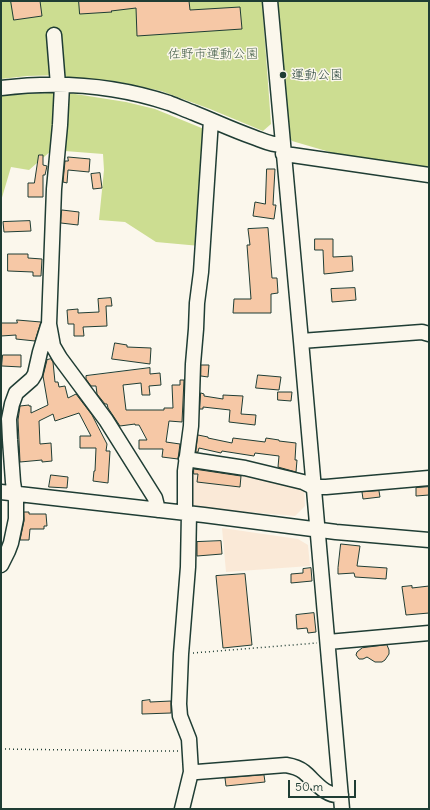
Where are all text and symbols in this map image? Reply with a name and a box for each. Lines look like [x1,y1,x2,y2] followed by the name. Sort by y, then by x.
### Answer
[168,46,258,62] park label: 佐野市運動公園
[291,67,343,83] place label: 運動公園
[278,70,288,80] marker: 運動公園
[290,772,358,798] scale bar
[295,779,323,794] text: 50 m

